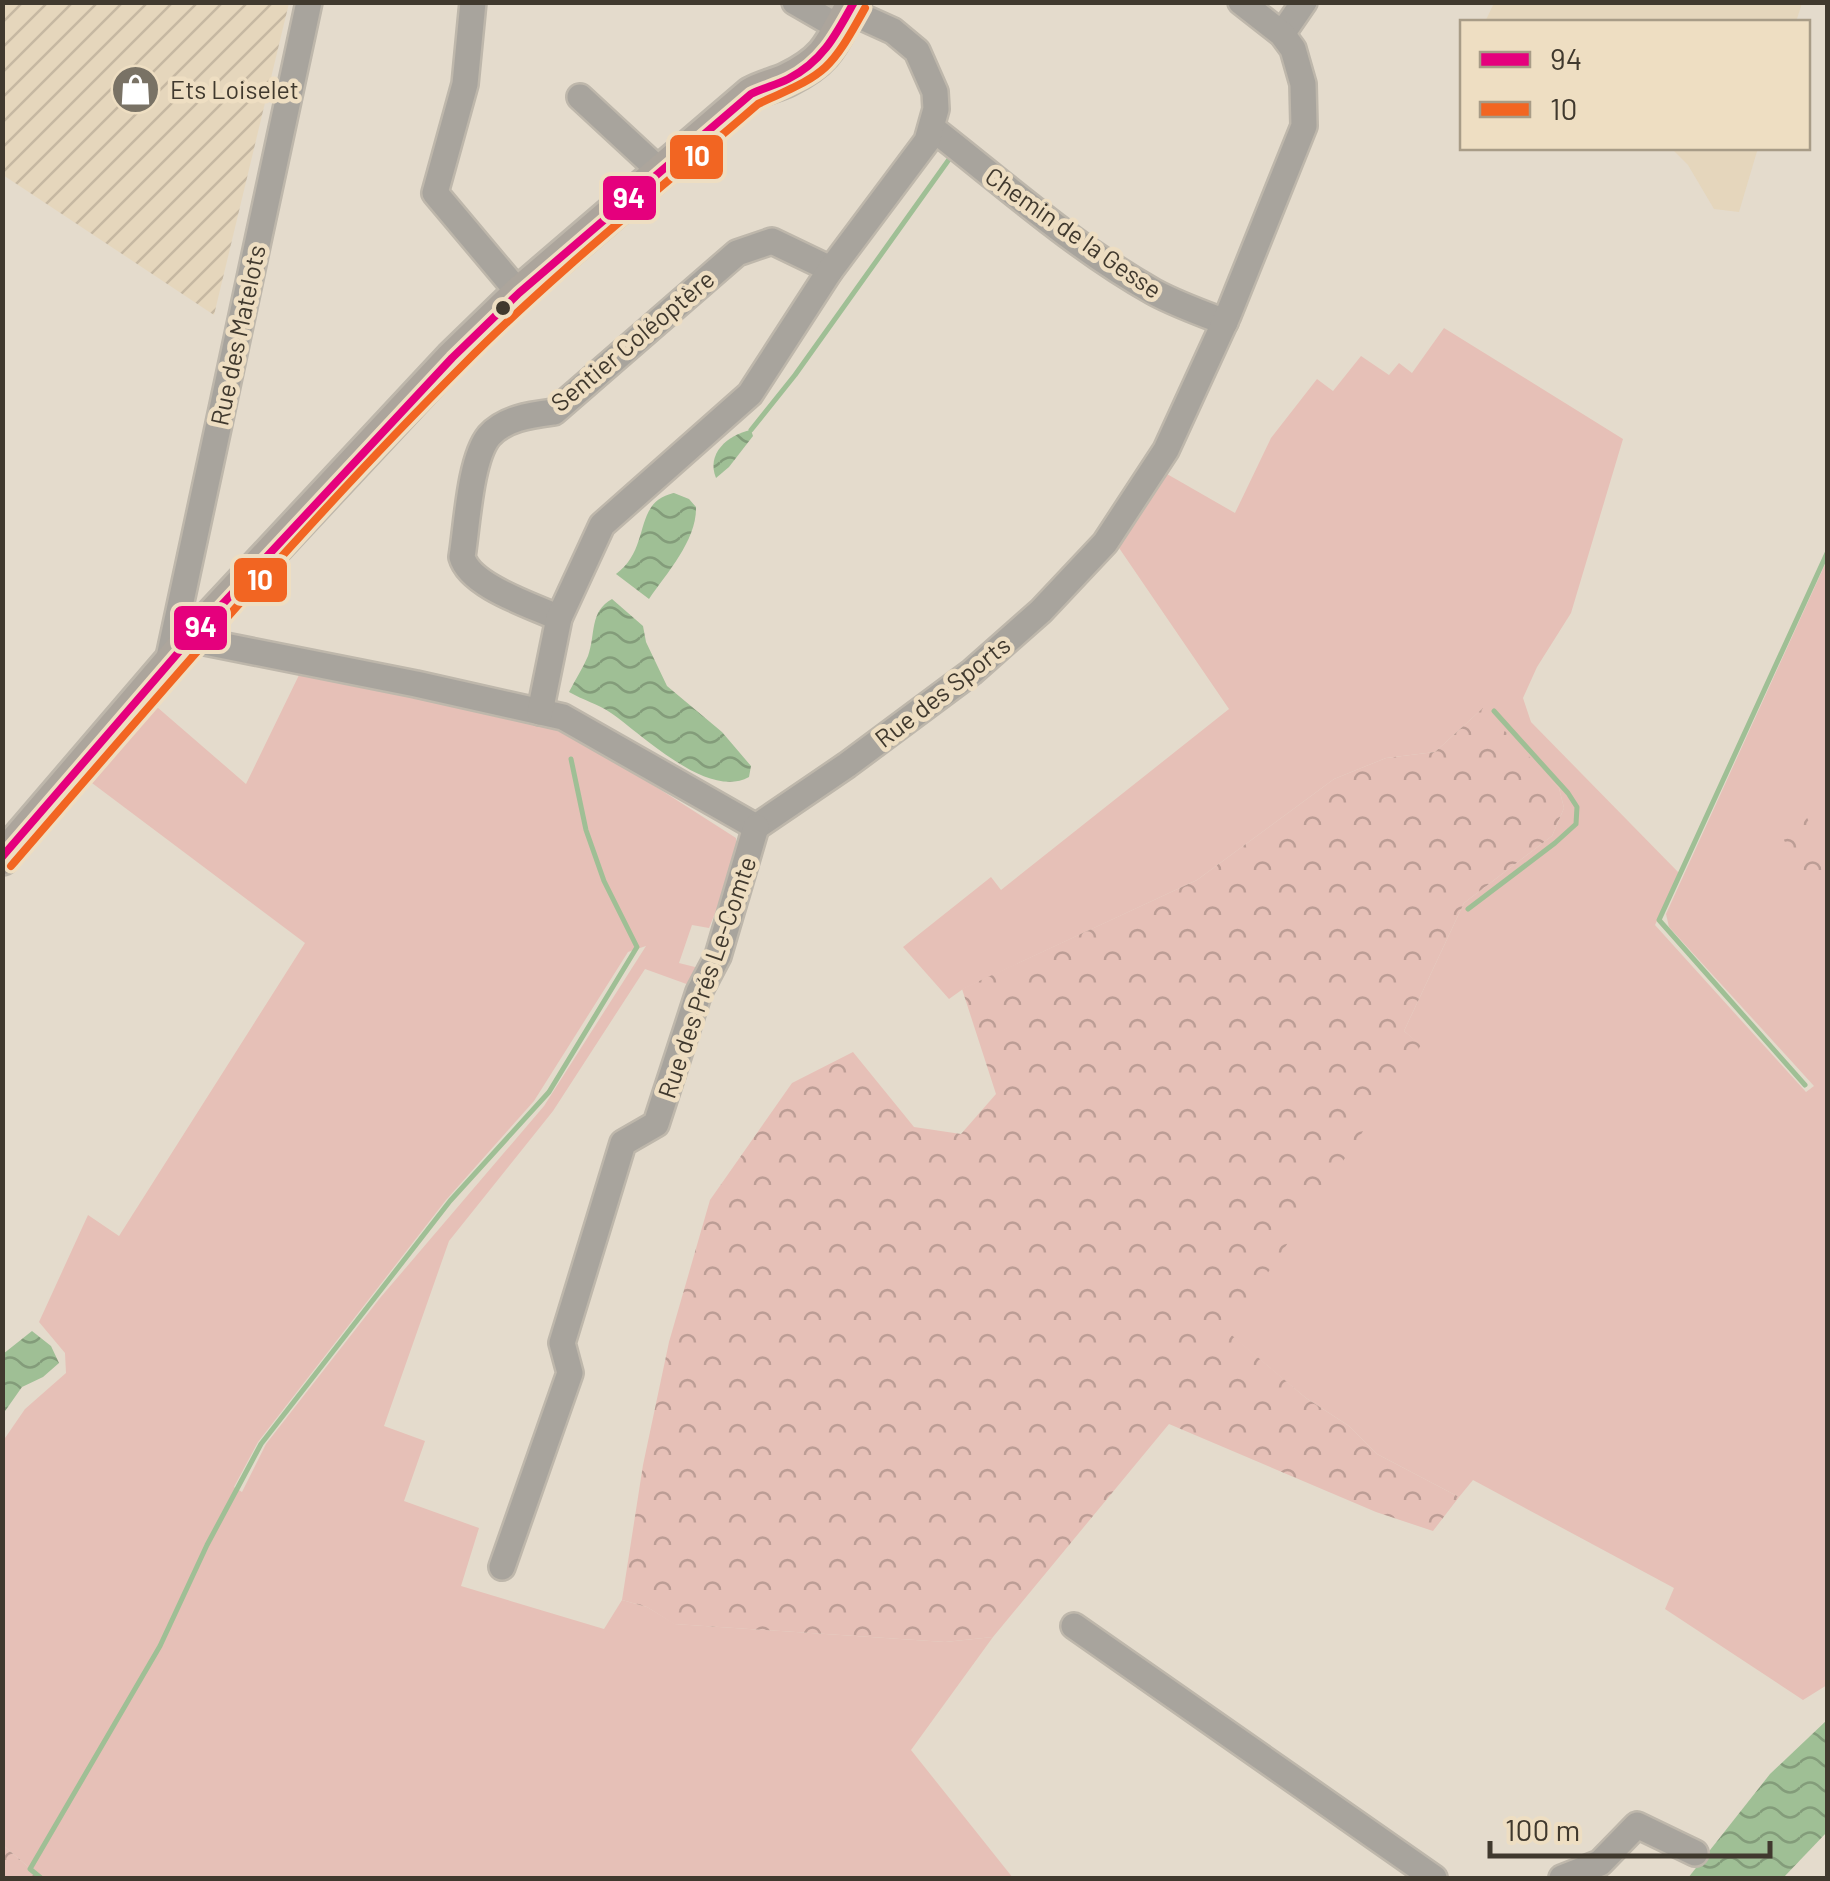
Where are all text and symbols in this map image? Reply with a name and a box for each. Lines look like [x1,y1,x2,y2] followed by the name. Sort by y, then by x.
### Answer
[1460,20,1810,150] legend
[1550,40,1582,76] text: 94
[109,63,161,115] shop icon: Ets Loiselet
[170,74,299,104] place label: Ets Loiselet
[1550,90,1577,126] text: 10
[668,133,725,181] line badge: 10
[684,138,710,172] text: 10
[980,160,1168,304] street label: Chemin de la Gesse
[601,174,658,222] line badge: 94
[613,180,645,214] text: 94
[203,242,271,428] street label: Rue des Matelots
[544,263,720,417] street label: Sentier Coléoptère
[493,298,513,318] unlabelled marker
[232,556,289,604] line badge: 10
[247,562,273,596] text: 10
[172,604,229,652] line badge: 94
[185,609,217,643] text: 94
[868,629,1016,753] street label: Rue des Sports
[651,852,761,1102] street label: Rue des Prés Le-Comte
[1490,1796,1770,1858] scale bar
[1505,1811,1580,1847] text: 100 m

